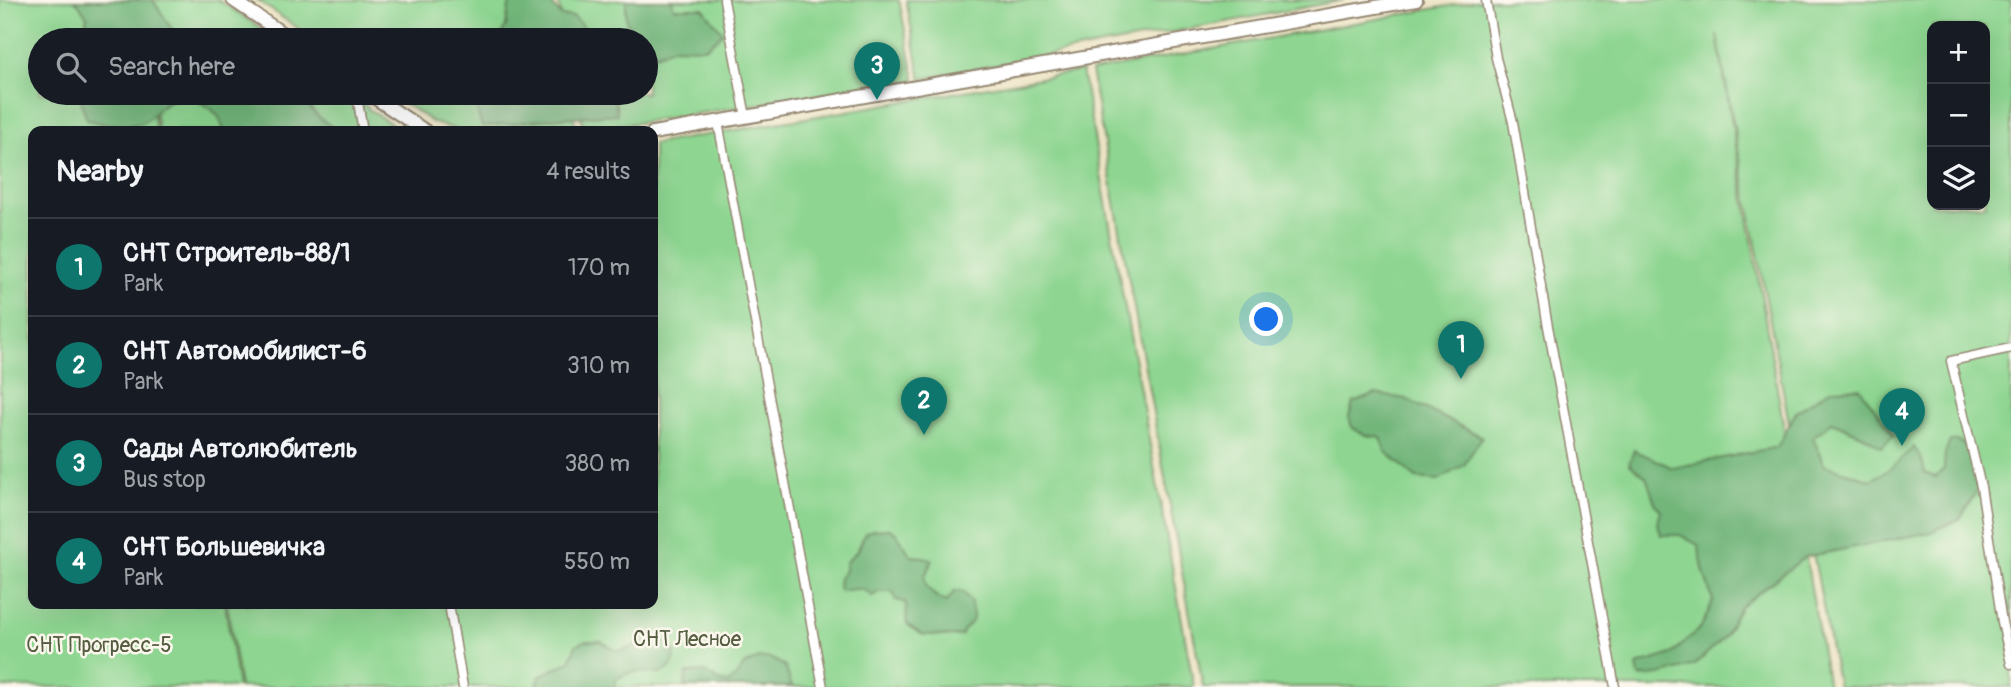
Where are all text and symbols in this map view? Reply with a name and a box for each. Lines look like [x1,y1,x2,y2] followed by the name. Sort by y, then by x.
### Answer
[1927,21,1990,210] map controls
[1927,21,1990,84] button: +
[28,28,658,105] search box
[854,42,900,100] pin: 3
[52,48,90,86] icon: search
[108,51,235,83] text: Search here
[1927,84,1990,147] button: −
[1927,147,1990,210] button: layers
[56,153,143,190] text: Nearby
[546,157,630,186] text: 4 results
[123,237,351,269] text: СНТ Строитель-88/1
[75,253,84,282] text: 1
[568,253,630,282] text: 170 m
[123,269,163,298] text: Park
[1249,302,1283,336] your location
[1438,321,1484,379] pin: 1
[123,335,367,367] text: СНТ Автомобилист-6
[73,351,85,380] text: 2
[567,351,630,380] text: 310 m
[123,367,163,396] text: Park
[901,377,947,435] pin: 2
[1879,388,1925,446] pin: 4
[123,433,358,465] text: Сады Автолюбитель
[73,449,85,478] text: 3
[564,449,630,478] text: 380 m
[123,465,206,494] text: Bus stop
[123,531,325,563] text: СНТ Большевичка
[72,547,86,576] text: 4
[564,547,630,576] text: 550 m
[123,563,163,592] text: Park
[633,626,742,653] park label: СНТ Лесное
[26,632,172,659] park label: СНТ Прогресс-5

